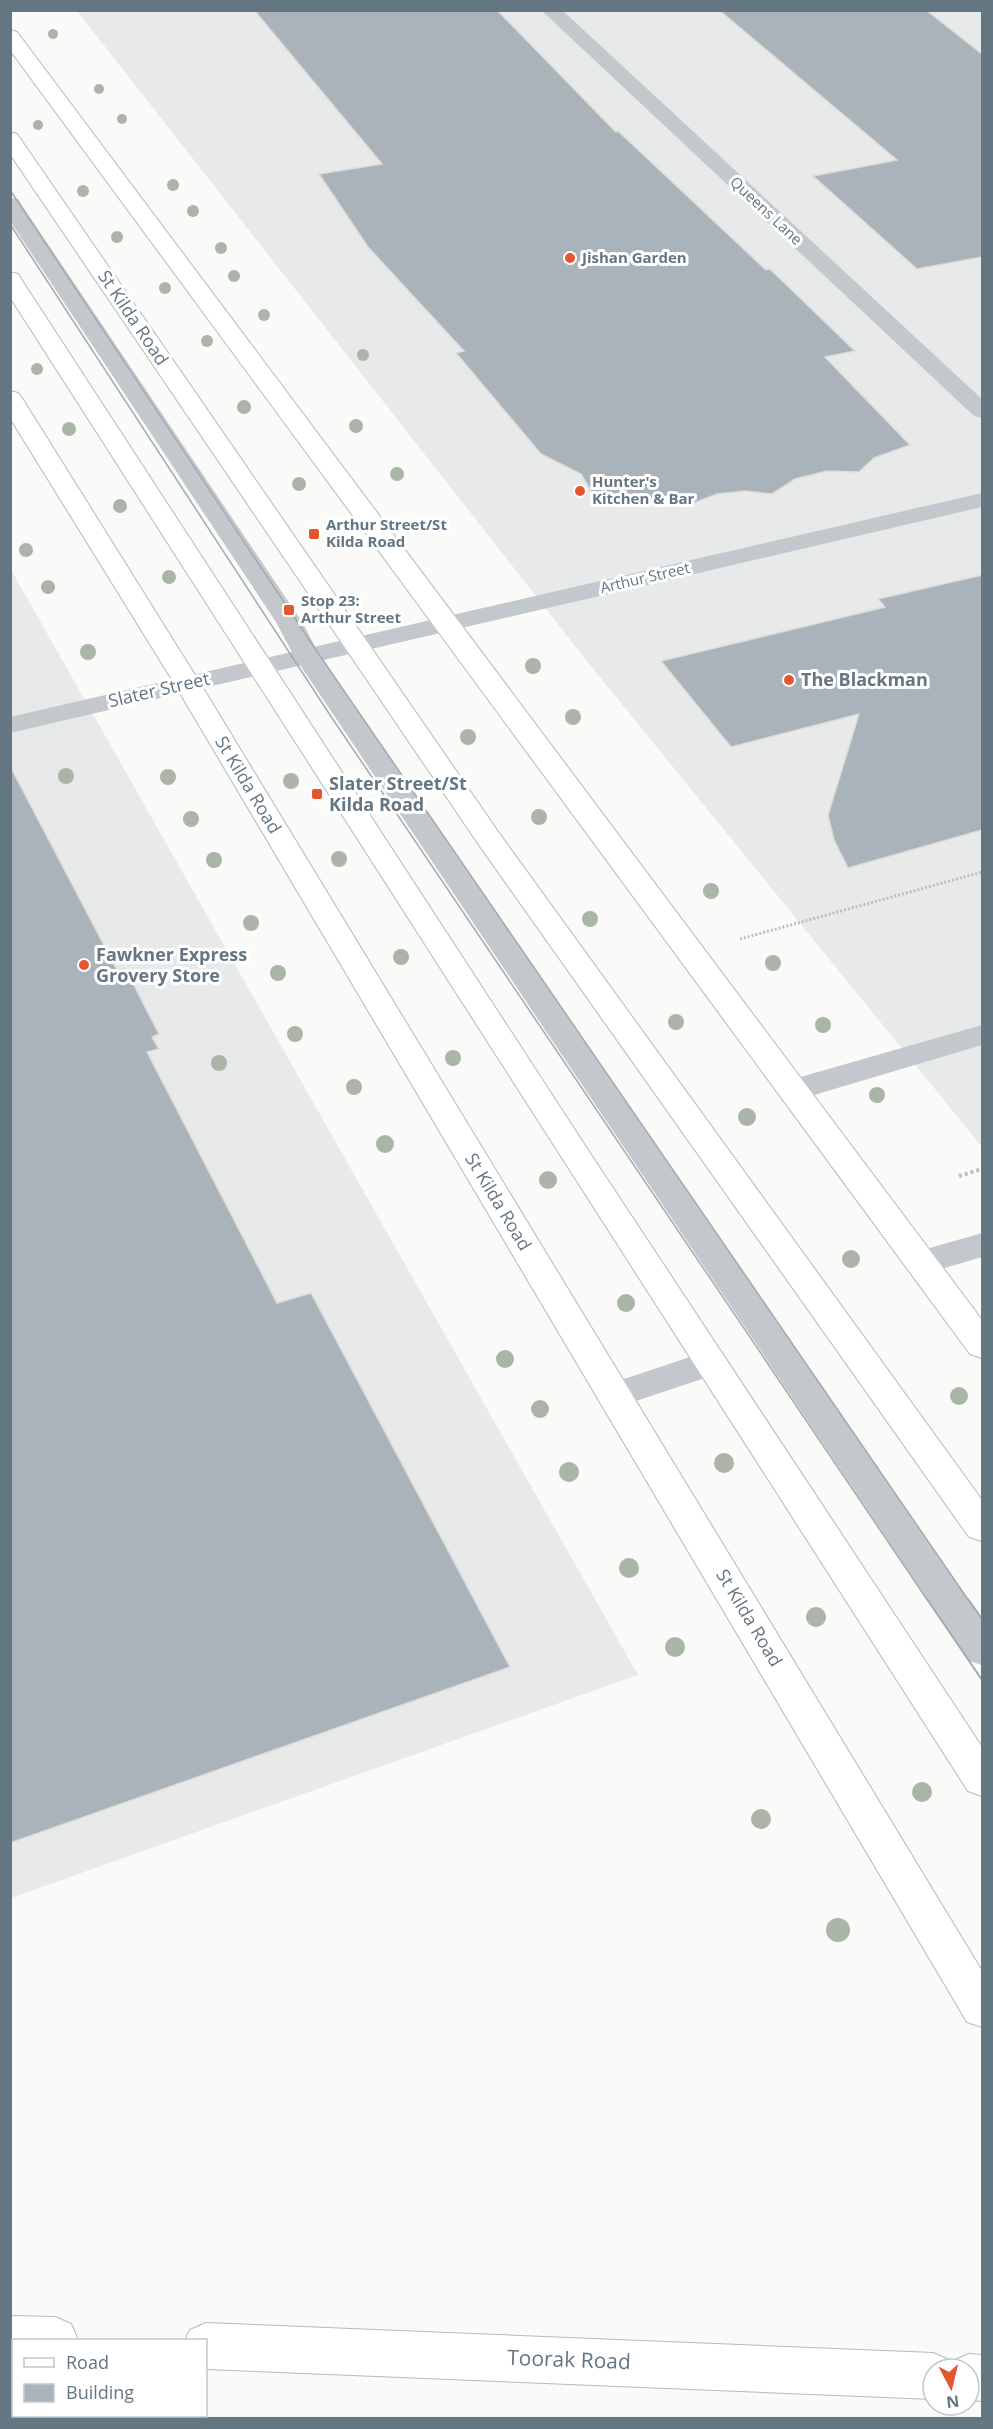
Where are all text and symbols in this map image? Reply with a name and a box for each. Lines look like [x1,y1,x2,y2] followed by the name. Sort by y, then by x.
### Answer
[726,172,807,249] street label: Queens Lane
[580,247,687,267] place label: Jishan Garden
[563,251,577,265] marker: Jishan Garden
[93,265,174,370] street label: St Kilda Road
[592,471,695,508] place label: Hunter's Kitchen & Bar
[573,484,587,498] marker: Hunter's Kitchen & Bar
[326,514,447,551] place label: Arthur Street/St Kilda Road
[307,527,321,541] marker: Arthur Street/St Kilda Road
[598,557,692,597] street label: Arthur Street
[301,590,401,627] place label: Stop 23: Arthur Street
[282,603,296,617] marker: Stop 23: Arthur Street
[106,666,212,712] street label: Slater Street
[801,667,928,691] place label: The Blackman
[782,673,796,687] marker: The Blackman
[210,731,287,838] street label: St Kilda Road
[329,771,467,816] place label: Slater Street/St Kilda Road
[310,787,324,801] marker: Slater Street/St Kilda Road
[96,942,247,987] place label: Fawkner Express Grovery Store
[77,958,91,972] marker: Fawkner Express Grovery Store
[460,1148,537,1255] street label: St Kilda Road
[711,1564,788,1671] street label: St Kilda Road
[12,2339,207,2417] legend
[507,2343,631,2375] street label: Toorak Road
[66,2350,109,2374] text: Road
[921,2357,981,2417] north arrow
[66,2380,134,2404] text: Building
[945,2390,961,2414] text: N

